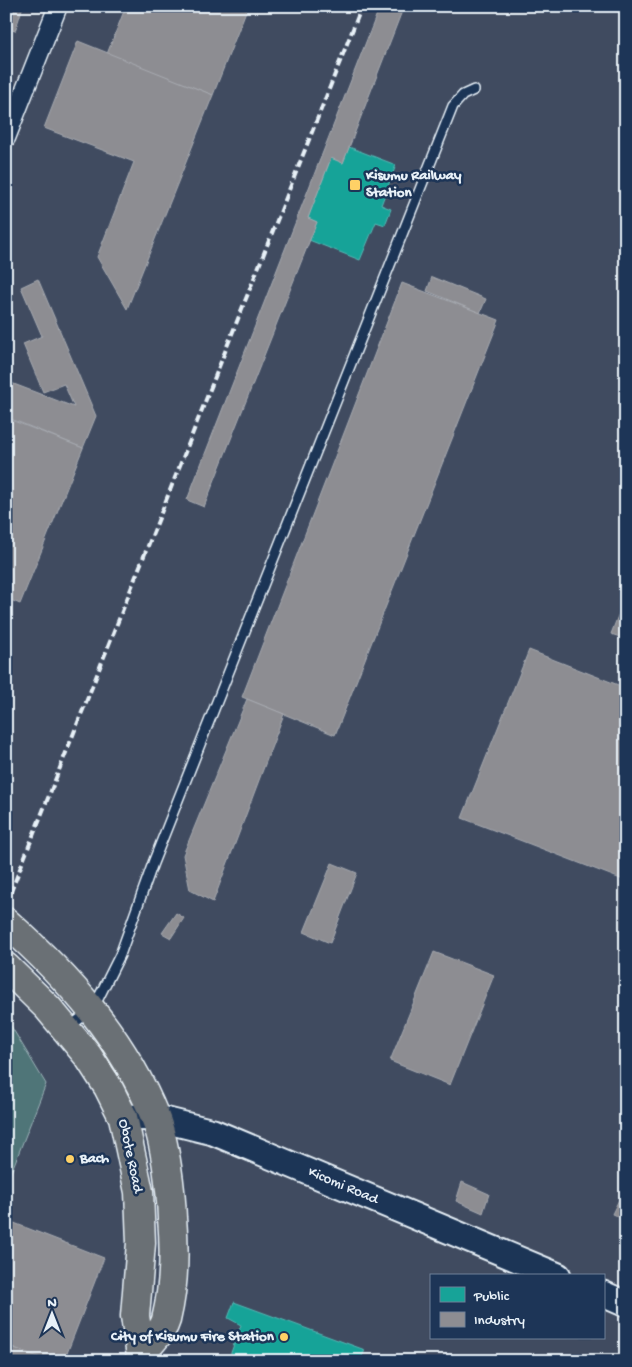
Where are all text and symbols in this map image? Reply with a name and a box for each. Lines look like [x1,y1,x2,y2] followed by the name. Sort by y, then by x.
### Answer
[365,167,462,202] place label: Kisumu Railway Station
[348,178,362,192] marker: Kisumu Railway Station
[113,1117,147,1196] street label: Obote Road
[79,1150,109,1168] place label: Bach
[64,1153,76,1165] marker: Bach
[305,1163,382,1209] street label: Kicomi Road
[430,1274,604,1340] legend
[473,1288,510,1306] text: Public
[28,1290,78,1340] north arrow
[47,1295,57,1312] text: N
[474,1312,526,1330] text: Industry
[110,1328,275,1346] place label: City of Kisumu Fire Station
[278,1331,290,1343] marker: City of Kisumu Fire Station

